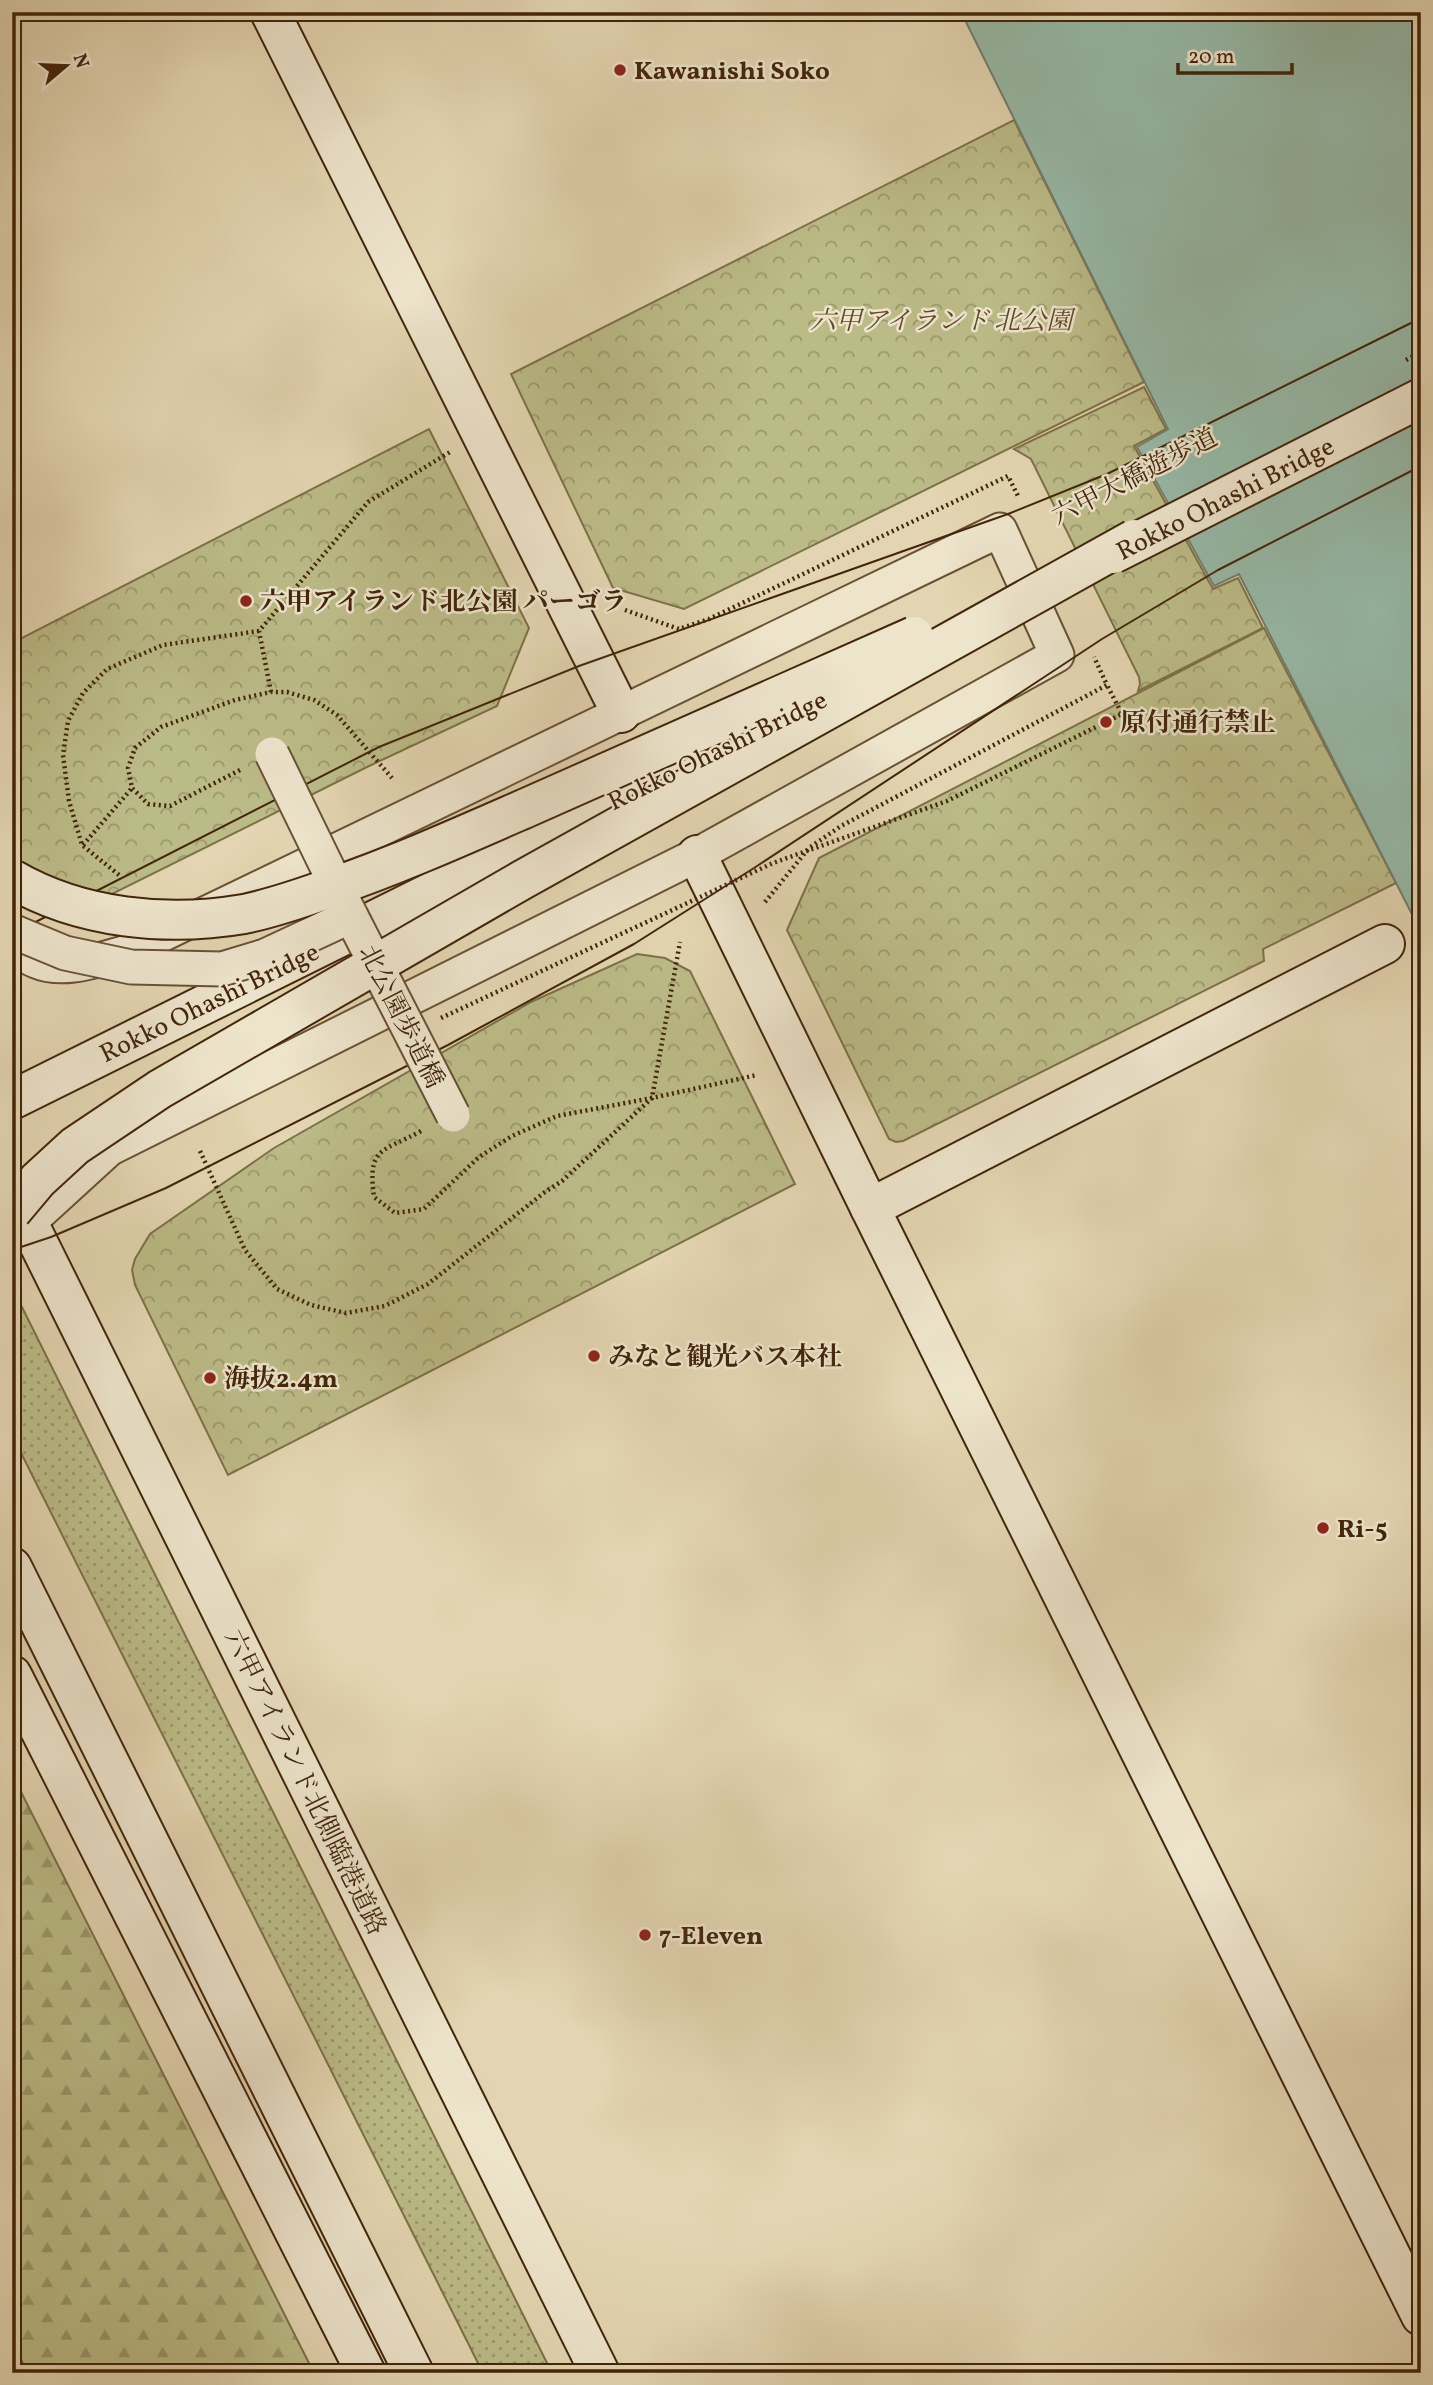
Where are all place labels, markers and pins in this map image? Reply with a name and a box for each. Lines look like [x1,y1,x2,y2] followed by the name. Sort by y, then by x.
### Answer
[634,54,830,90] place label: Kawanishi Soko
[612,62,628,78] marker: Kawanishi Soko
[260,585,627,621] place label: 六甲アイランド北公園 パーゴラ
[238,593,254,609] marker: 六甲アイランド北公園 パーゴラ
[1120,706,1276,742] place label: 原付通行禁止
[1098,714,1114,730] marker: 原付通行禁止
[608,1340,842,1376] place label: みなと観光バス本社
[586,1348,602,1364] marker: みなと観光バス本社
[224,1362,338,1398] place label: 海抜2.4m
[202,1370,218,1386] marker: 海抜2.4m
[1337,1512,1387,1548] place label: Ri-5
[1315,1520,1331,1536] marker: Ri-5
[659,1919,763,1955] place label: 7-Eleven
[637,1927,653,1943] marker: 7-Eleven

